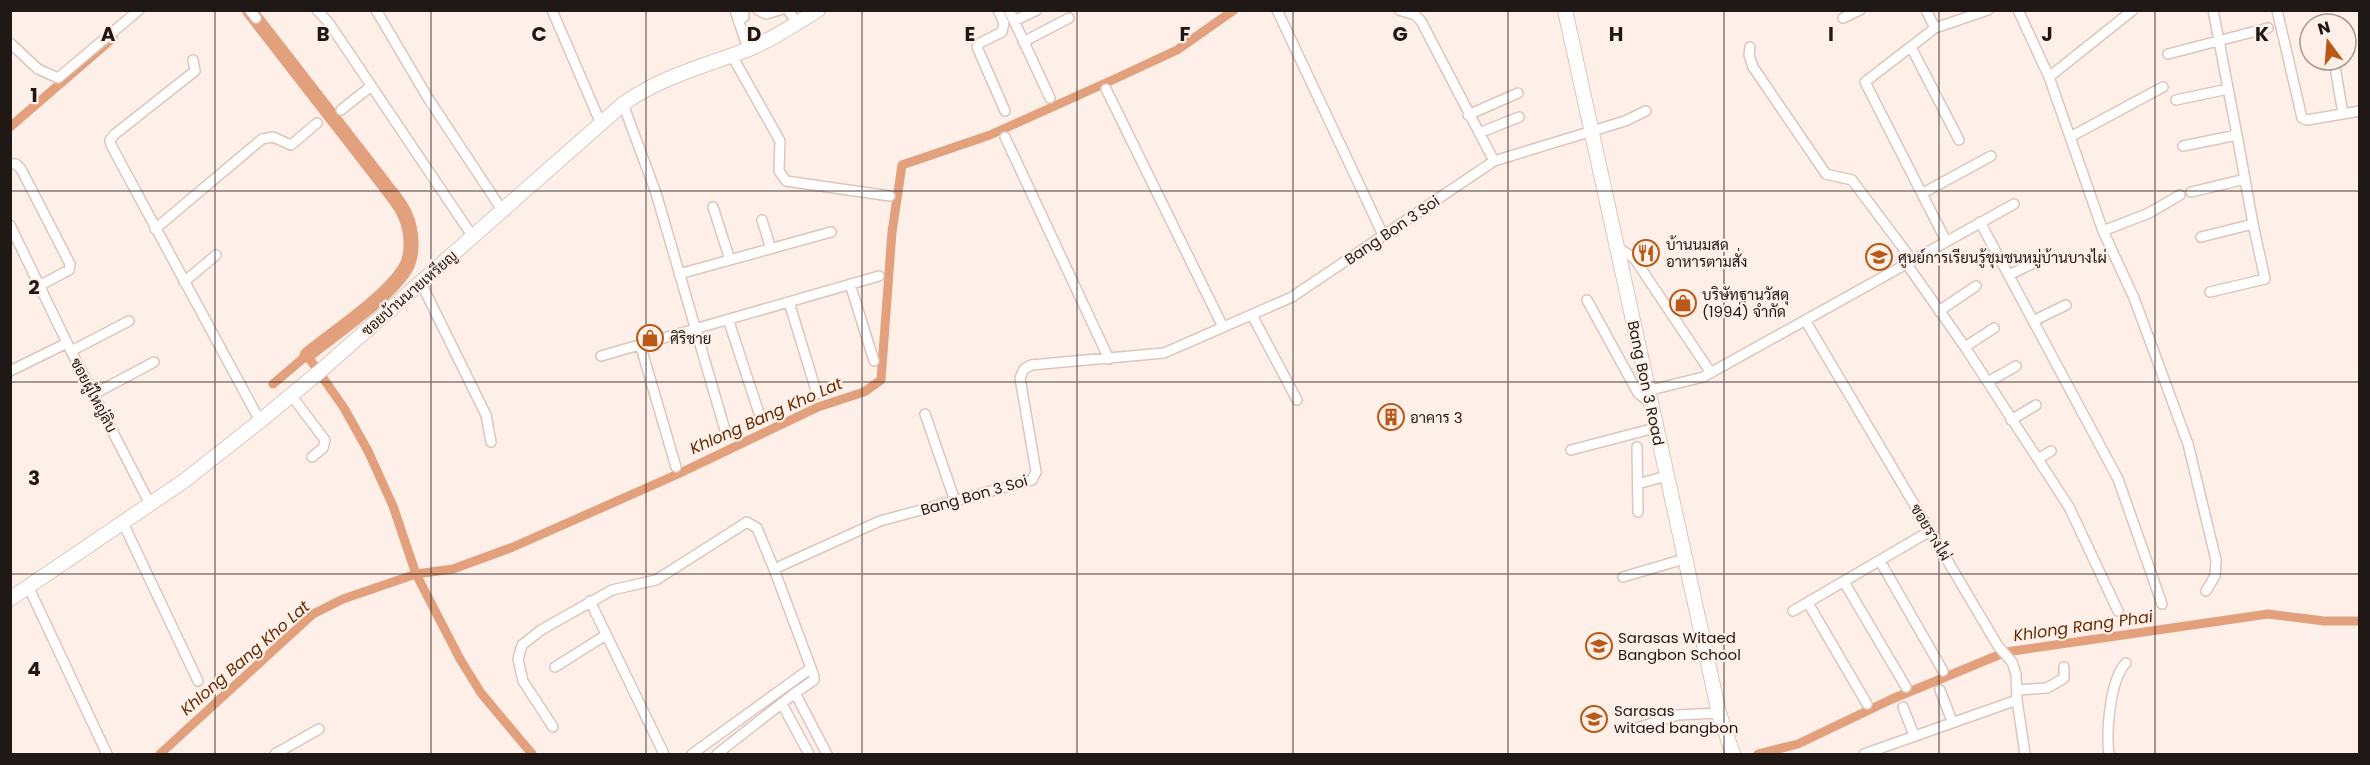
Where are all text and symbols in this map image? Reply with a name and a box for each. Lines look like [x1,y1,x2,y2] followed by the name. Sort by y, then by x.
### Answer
[2298,12,2358,72] north arrow
[2315,15,2333,41] text: N
[101,20,116,48] text: A
[316,20,330,48] text: B
[531,20,547,48] text: C
[747,20,761,48] text: D
[965,20,975,48] text: E
[1180,20,1191,48] text: F
[1392,20,1408,48] text: G
[1609,20,1623,48] text: H
[1828,20,1834,48] text: I
[2041,20,2053,48] text: J
[2255,20,2269,48] text: K
[30,81,38,109] text: 1
[1340,190,1444,270] street label: Bang Bon 3 Soi
[1666,234,1747,272] place label: บ้านนมสด อาหารตามสั่ง
[1631,238,1661,268] restaurant icon: บ้านนมสด อาหารตามสั่ง
[1864,242,1894,272] school or university icon: ศูนย์การเรียนรู้ชุมชนหมู่บ้านบางไผ่
[356,245,462,341] street label: ซอยบ้านนายเหรียญ
[1898,247,2107,269] place label: ศูนย์การเรียนรู้ชุมชนหมู่บ้านบางไผ่
[28,273,40,301] text: 2
[1702,284,1789,322] place label: บริษัทฐานวัสดุ (1994) จำกัด
[1668,288,1698,318] shop icon: บริษัทฐานวัสดุ (1994) จำกัด
[1622,319,1670,447] street label: Bang Bon 3 Road
[635,323,665,353] shop icon: ศิริชาย
[670,328,711,349] place label: ศิริชาย
[65,354,123,436] street label: ซอยผู้ใหญ่ลิบ
[686,372,847,460] water label: Khlong Bang Kho Lat
[1376,402,1406,432] building icon: อาคาร 3
[1410,407,1463,428] place label: อาคาร 3
[28,464,40,492] text: 3
[918,470,1030,520] street label: Bang Bon 3 Soi
[1906,500,1956,564] street label: ซอยรางไผ่
[175,595,316,721] water label: Khlong Bang Kho Lat
[2012,605,2155,647] water label: Khlong Rang Phai
[1618,627,1741,665] place label: Sarasas Witaed Bangbon School
[1584,631,1614,661] school or university icon: Sarasas Witaed Bangbon School
[27,655,41,683] text: 4
[1614,700,1738,738] place label: Sarasas witaed bangbon
[1579,704,1609,734] school or university icon: Sarasas witaed bangbon

